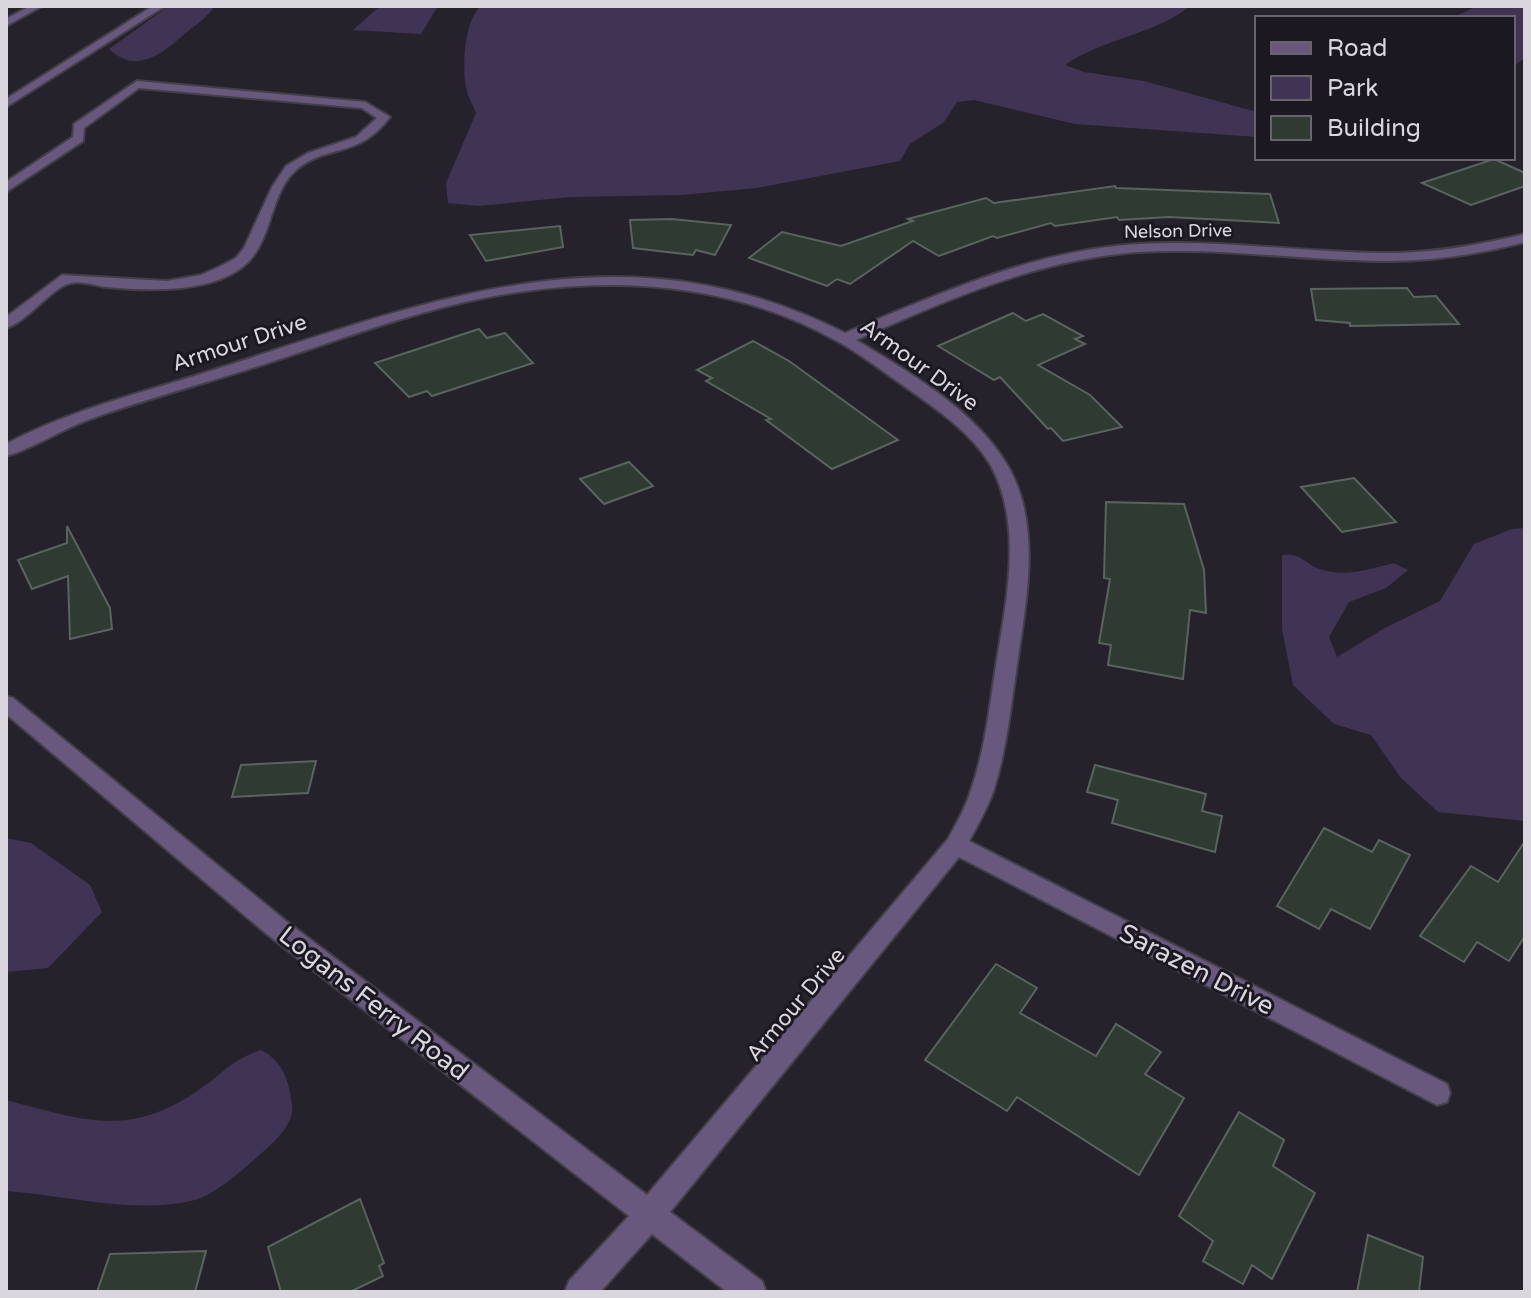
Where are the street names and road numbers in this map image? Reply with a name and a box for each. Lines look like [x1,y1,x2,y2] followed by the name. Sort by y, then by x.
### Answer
[1124,219,1232,243] street label: Nelson Drive
[169,309,310,377] street label: Armour Drive
[855,313,984,416] street label: Armour Drive
[1114,917,1279,1022] street label: Sarazen Drive
[273,920,475,1087] street label: Logans Ferry Road
[741,943,851,1067] street label: Armour Drive

